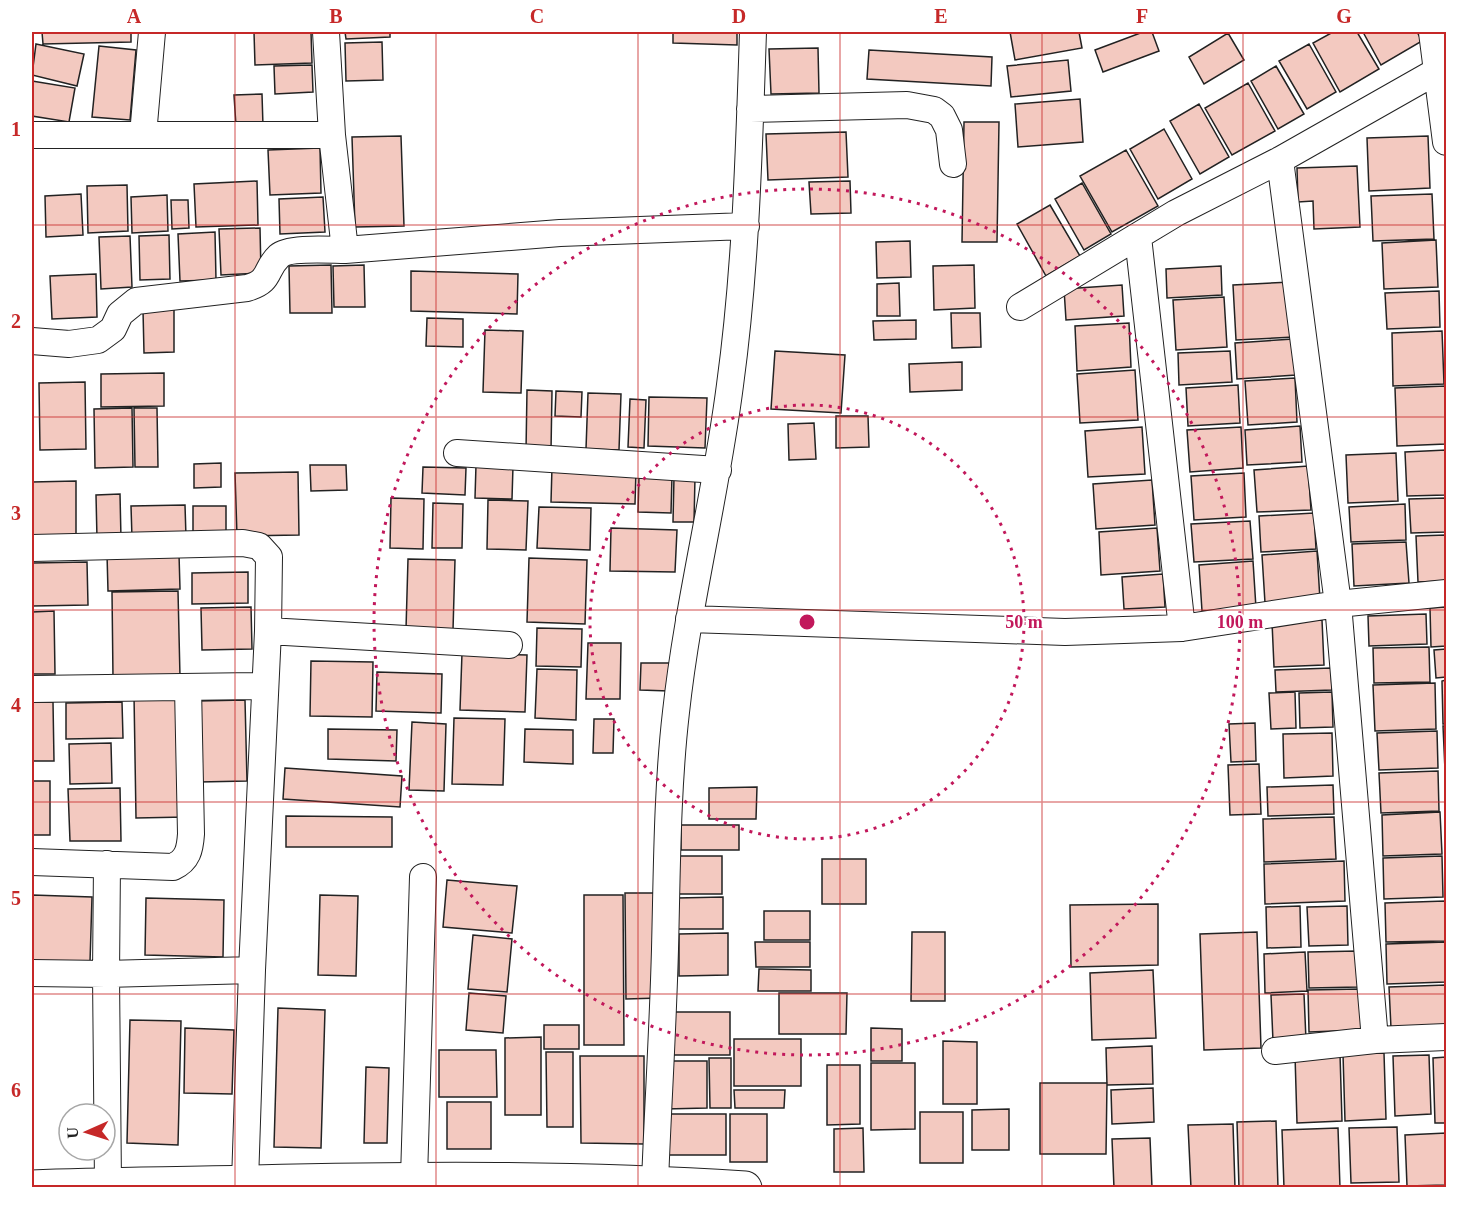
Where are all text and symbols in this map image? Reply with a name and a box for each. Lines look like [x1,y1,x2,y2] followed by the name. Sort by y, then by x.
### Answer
[127,5,142,27] text: A
[329,5,343,27] text: B
[530,5,544,27] text: C
[732,5,746,27] text: D
[934,5,948,27] text: E
[1136,5,1148,27] text: F
[1336,5,1352,27] text: G
[11,118,21,140] text: 1
[11,310,21,332] text: 2
[11,502,21,524] text: 3
[797,612,817,632] centre of rings
[1005,612,1043,632] text: 50 m
[1217,612,1263,632] text: 100 m
[11,694,21,716] text: 4
[11,887,21,909] text: 5
[11,1079,21,1101] text: 6
[57,1102,117,1162] north arrow
[64,1126,81,1139] text: U

